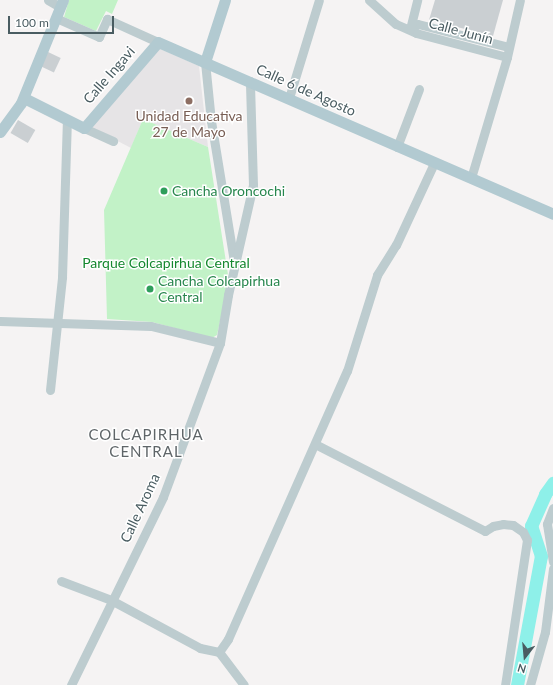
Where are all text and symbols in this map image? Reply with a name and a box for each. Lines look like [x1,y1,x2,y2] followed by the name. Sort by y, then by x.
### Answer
[10,8,116,34] scale bar
[427,14,495,48] street label: Calle Junín
[15,15,49,30] text: 100 m
[80,43,138,107] street label: Calle Ingavi
[253,60,359,120] street label: Calle 6 de Agosto
[184,96,194,106] marker: Unidad Educativa 27 de Mayo
[135,108,243,140] place label: Unidad Educativa 27 de Mayo
[172,183,285,199] place label: Cancha Oroncochi
[159,186,169,196] marker: Cancha Oroncochi
[82,255,250,271] park label: Parque Colcapirhua Central
[158,273,280,306] place label: Cancha Colcapirhua Central
[145,284,155,294] marker: Cancha Colcapirhua Central
[88,425,204,460] district label: COLCAPIRHUA CENTRAL
[117,471,163,545] street label: Calle Aroma
[505,637,545,677] north arrow
[516,662,527,676] text: N

